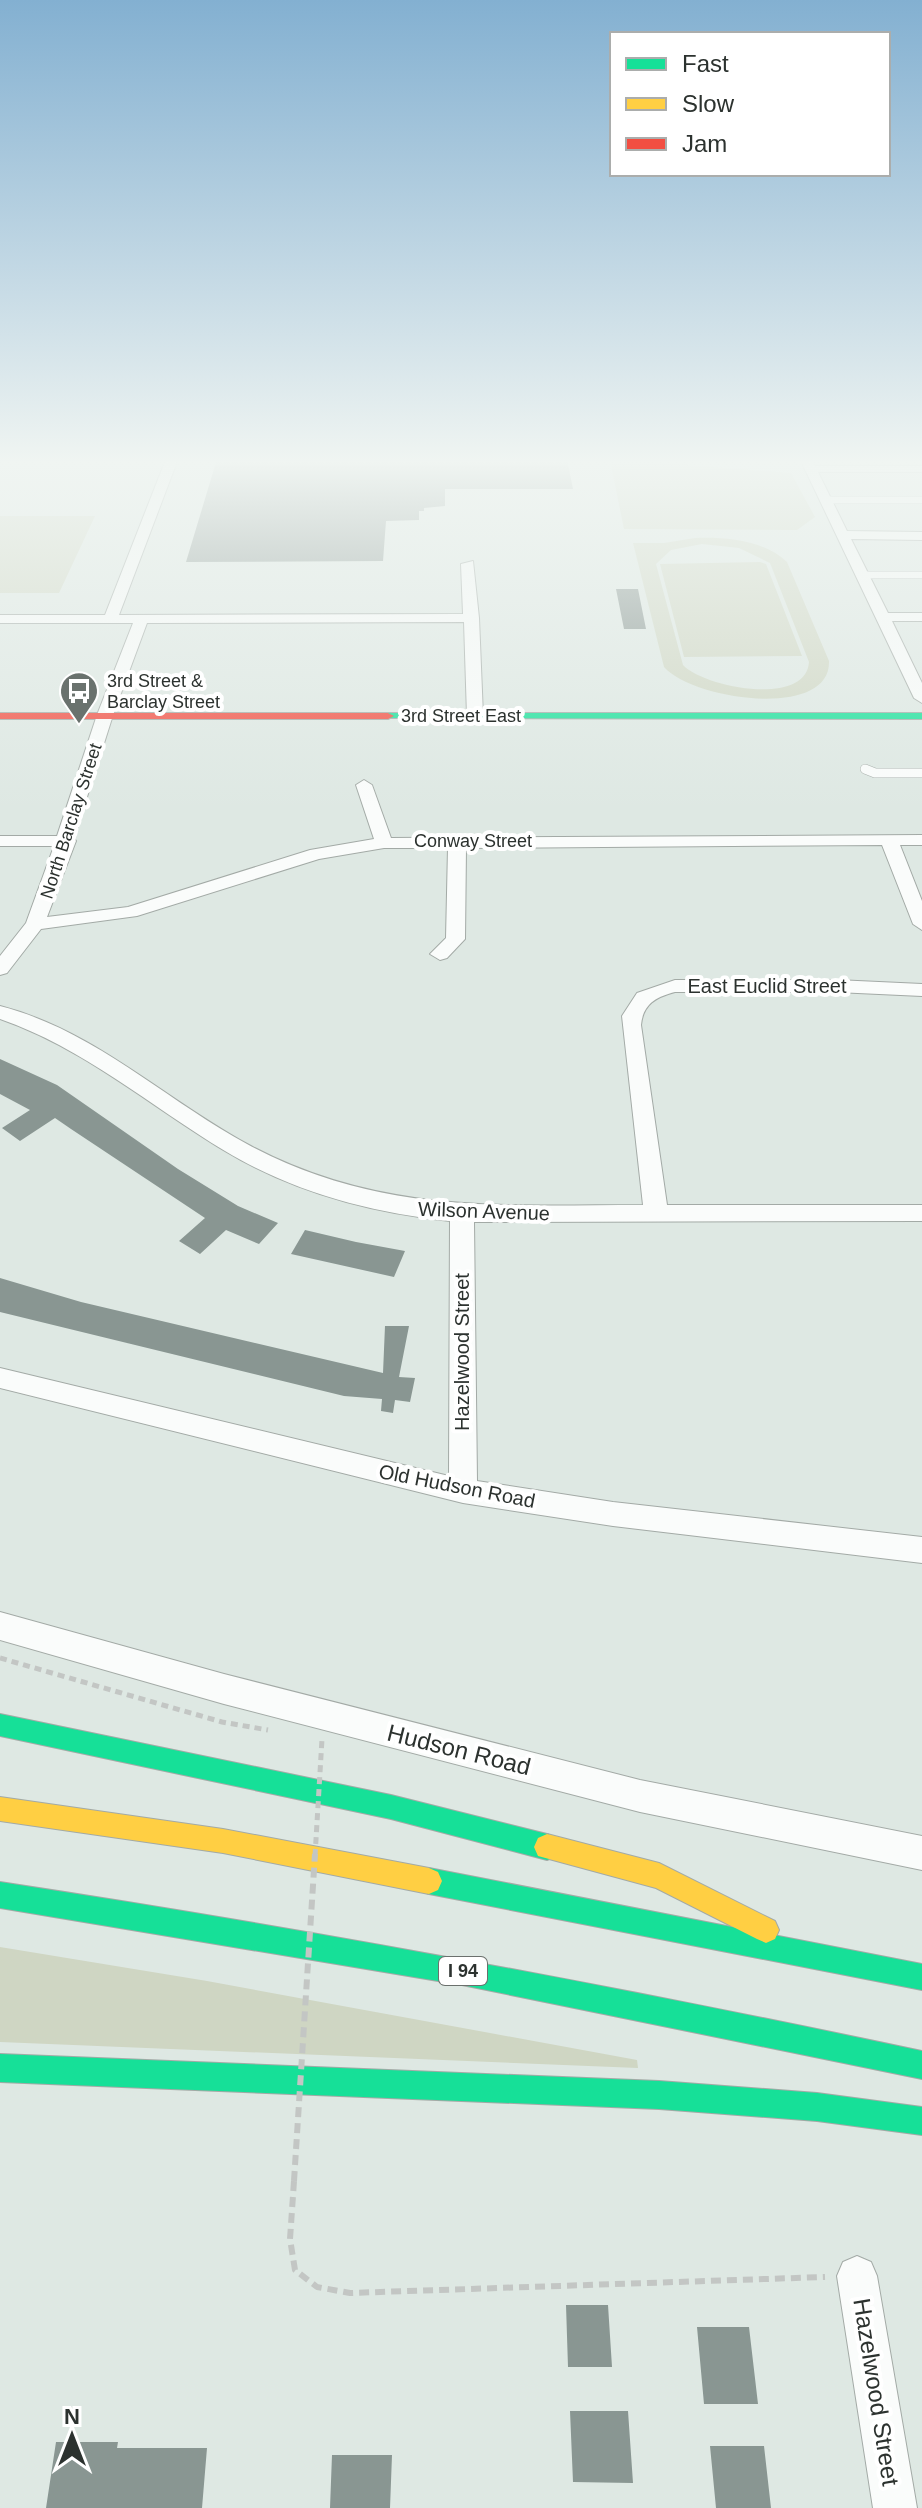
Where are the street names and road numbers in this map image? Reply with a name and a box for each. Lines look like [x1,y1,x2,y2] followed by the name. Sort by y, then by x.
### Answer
[401,706,521,726] street label: 3rd Street East
[36,741,106,901] street label: North Barclay Street
[414,831,532,851] street label: Conway Street
[688,975,847,997] street label: East Euclid Street
[418,1198,550,1224] street label: Wilson Avenue
[451,1273,473,1431] street label: Hazelwood Street
[377,1460,537,1512] street label: Old Hudson Road
[385,1719,534,1780] street label: Hudson Road
[439,1957,487,1985] road number: I 94
[848,2296,905,2488] street label: Hazelwood Street

